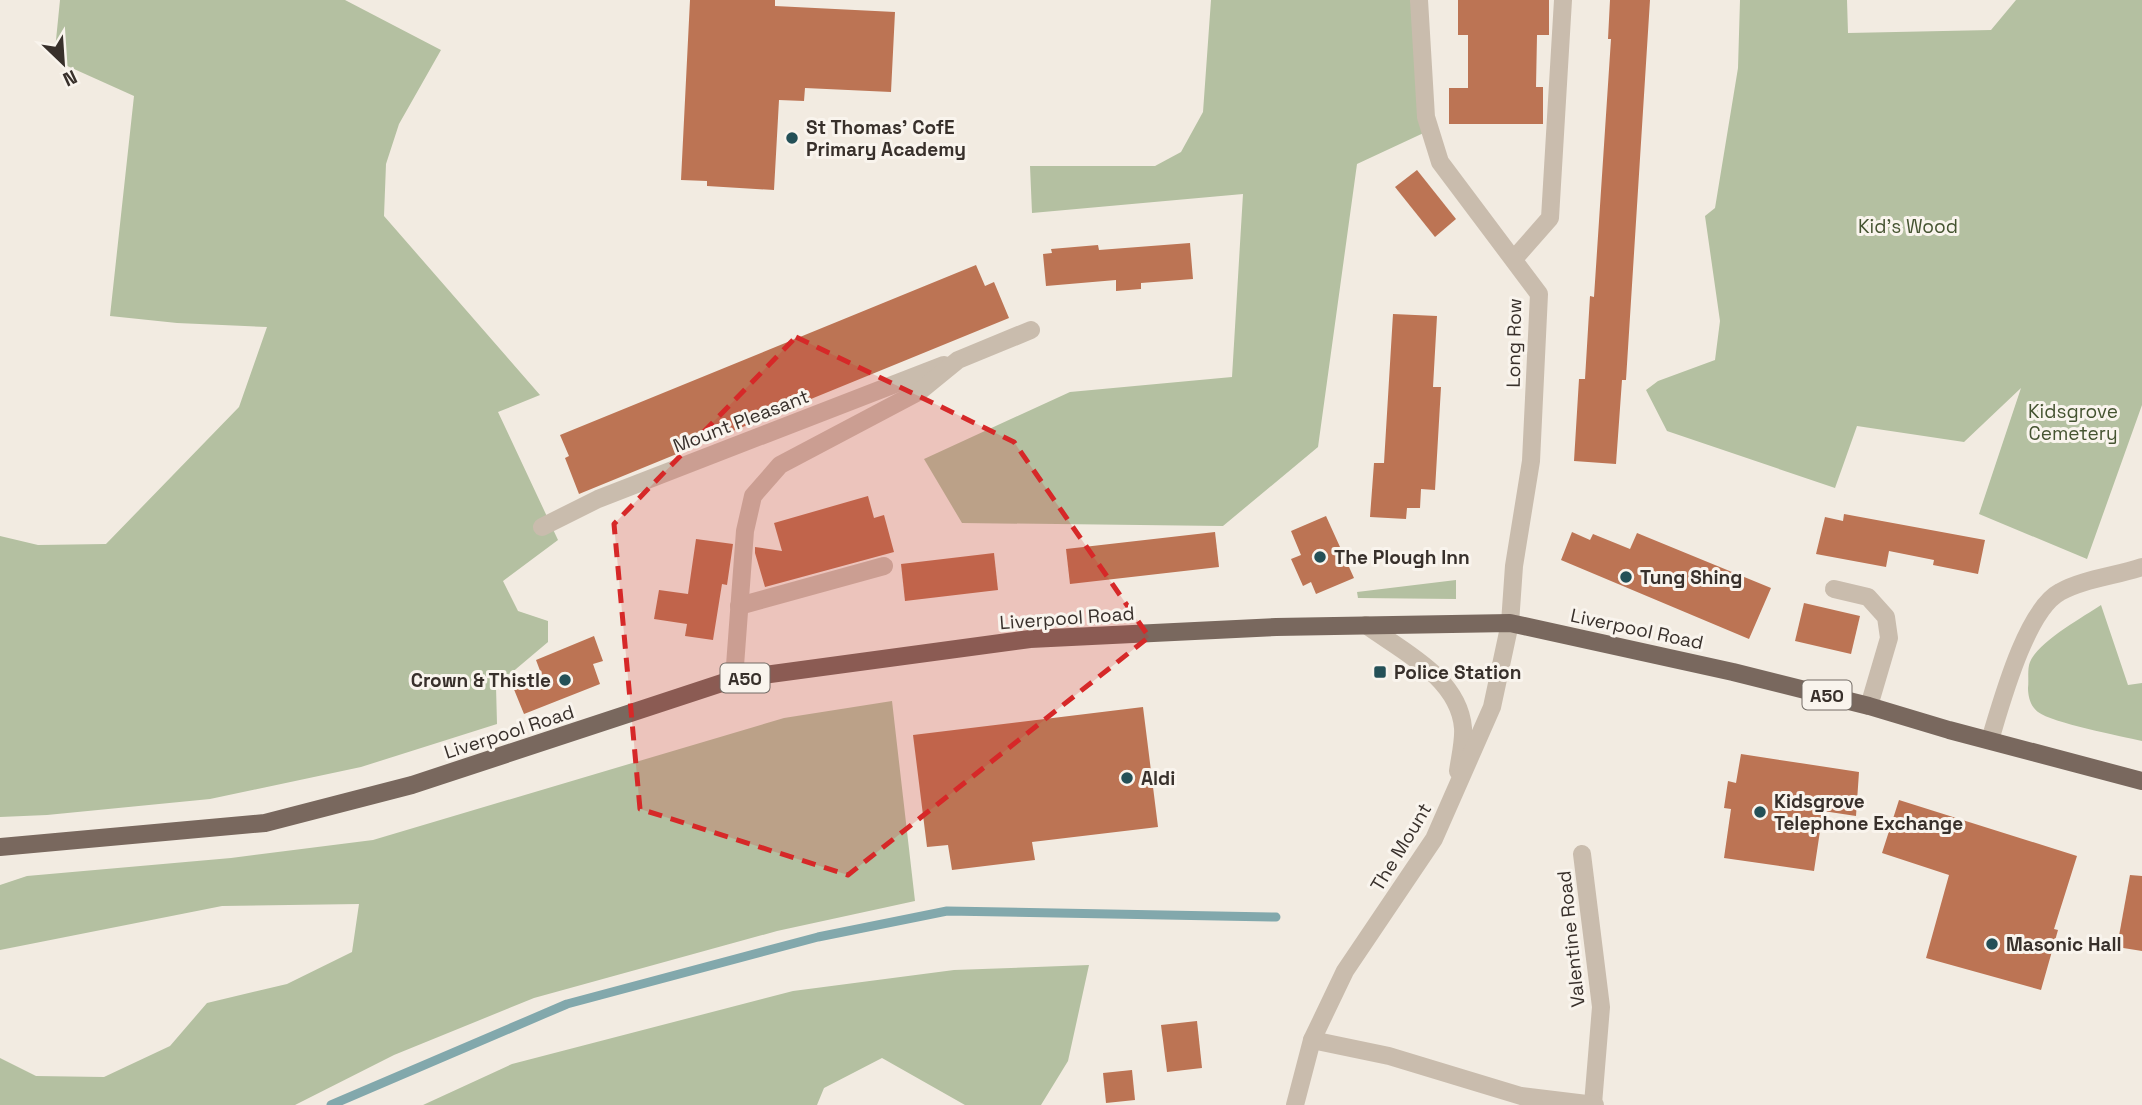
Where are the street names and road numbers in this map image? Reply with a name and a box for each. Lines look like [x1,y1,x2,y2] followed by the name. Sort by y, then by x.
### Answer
[1501,298,1527,388] street label: Long Row
[669,384,813,458] street label: Mount Pleasant
[999,601,1135,635] street label: Liverpool Road
[1568,603,1706,655] street label: Liverpool Road
[720,664,770,692] road number: A50
[1802,680,1852,710] road number: A50
[441,699,577,765] street label: Liverpool Road
[1365,798,1437,896] street label: The Mount
[1551,870,1591,1008] street label: Valentine Road

